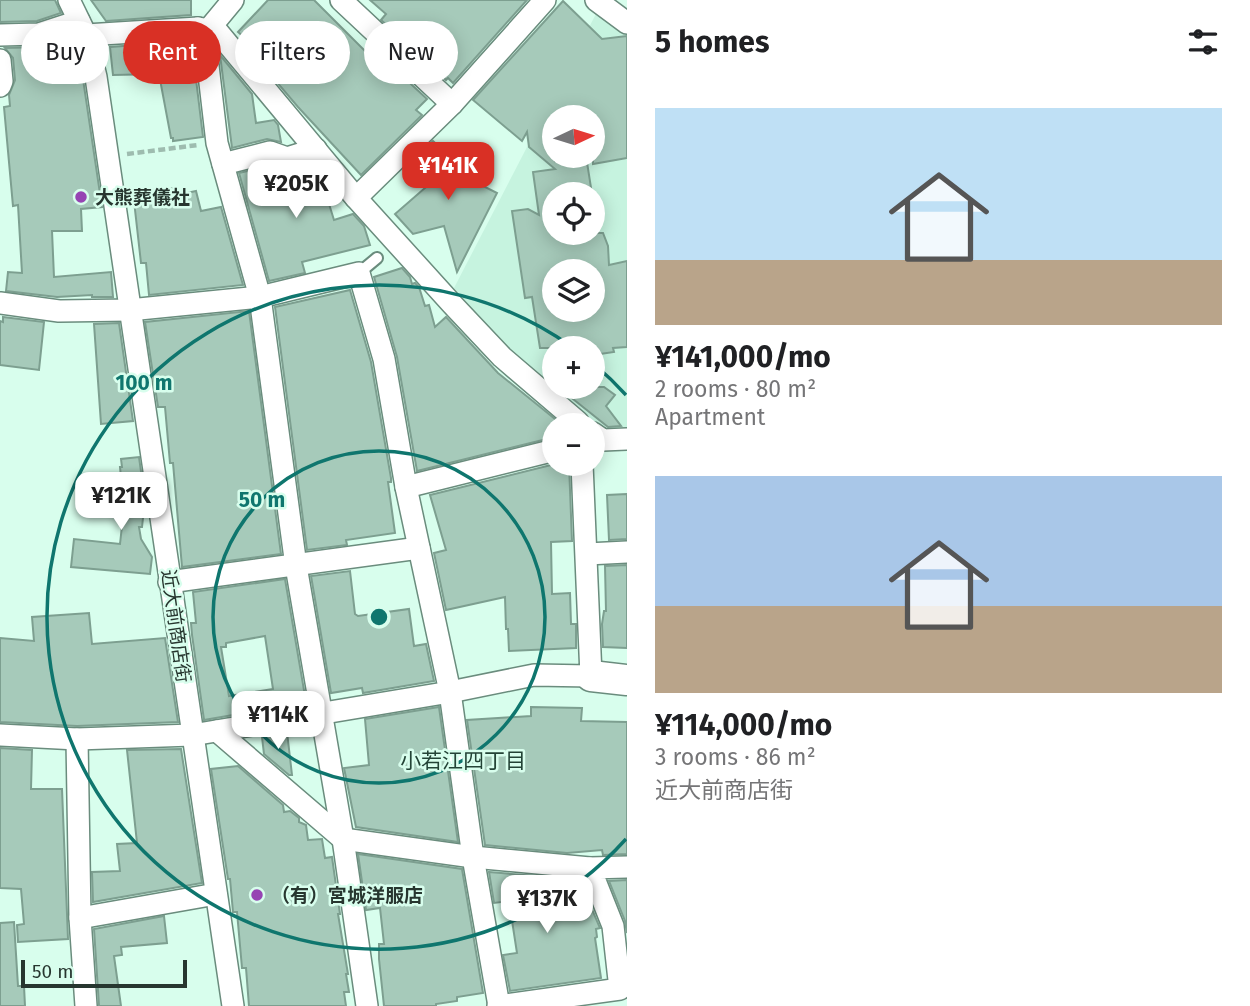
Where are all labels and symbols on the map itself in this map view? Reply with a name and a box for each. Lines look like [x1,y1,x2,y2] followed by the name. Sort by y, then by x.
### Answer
[542,105,606,168] north arrow
[399,142,497,202] pin: ¥141K
[247,160,345,220] pin: ¥205K
[95,186,190,209] place label: 大熊葬儀社
[73,189,89,205] marker: 大熊葬儀社
[115,370,173,396] text: 100 m
[72,472,170,532] pin: ¥121K
[239,487,285,513] text: 50 m
[157,568,195,684] street label: 近大前商店街
[367,605,391,629] centre of rings
[229,692,327,751] pin: ¥114K
[400,748,526,774] district label: 小若江四丁目
[498,876,596,935] pin: ¥137K
[271,884,423,907] place label: （有）宮城洋服店
[249,887,265,903] marker: （有）宮城洋服店
[21,957,187,989] scale bar

